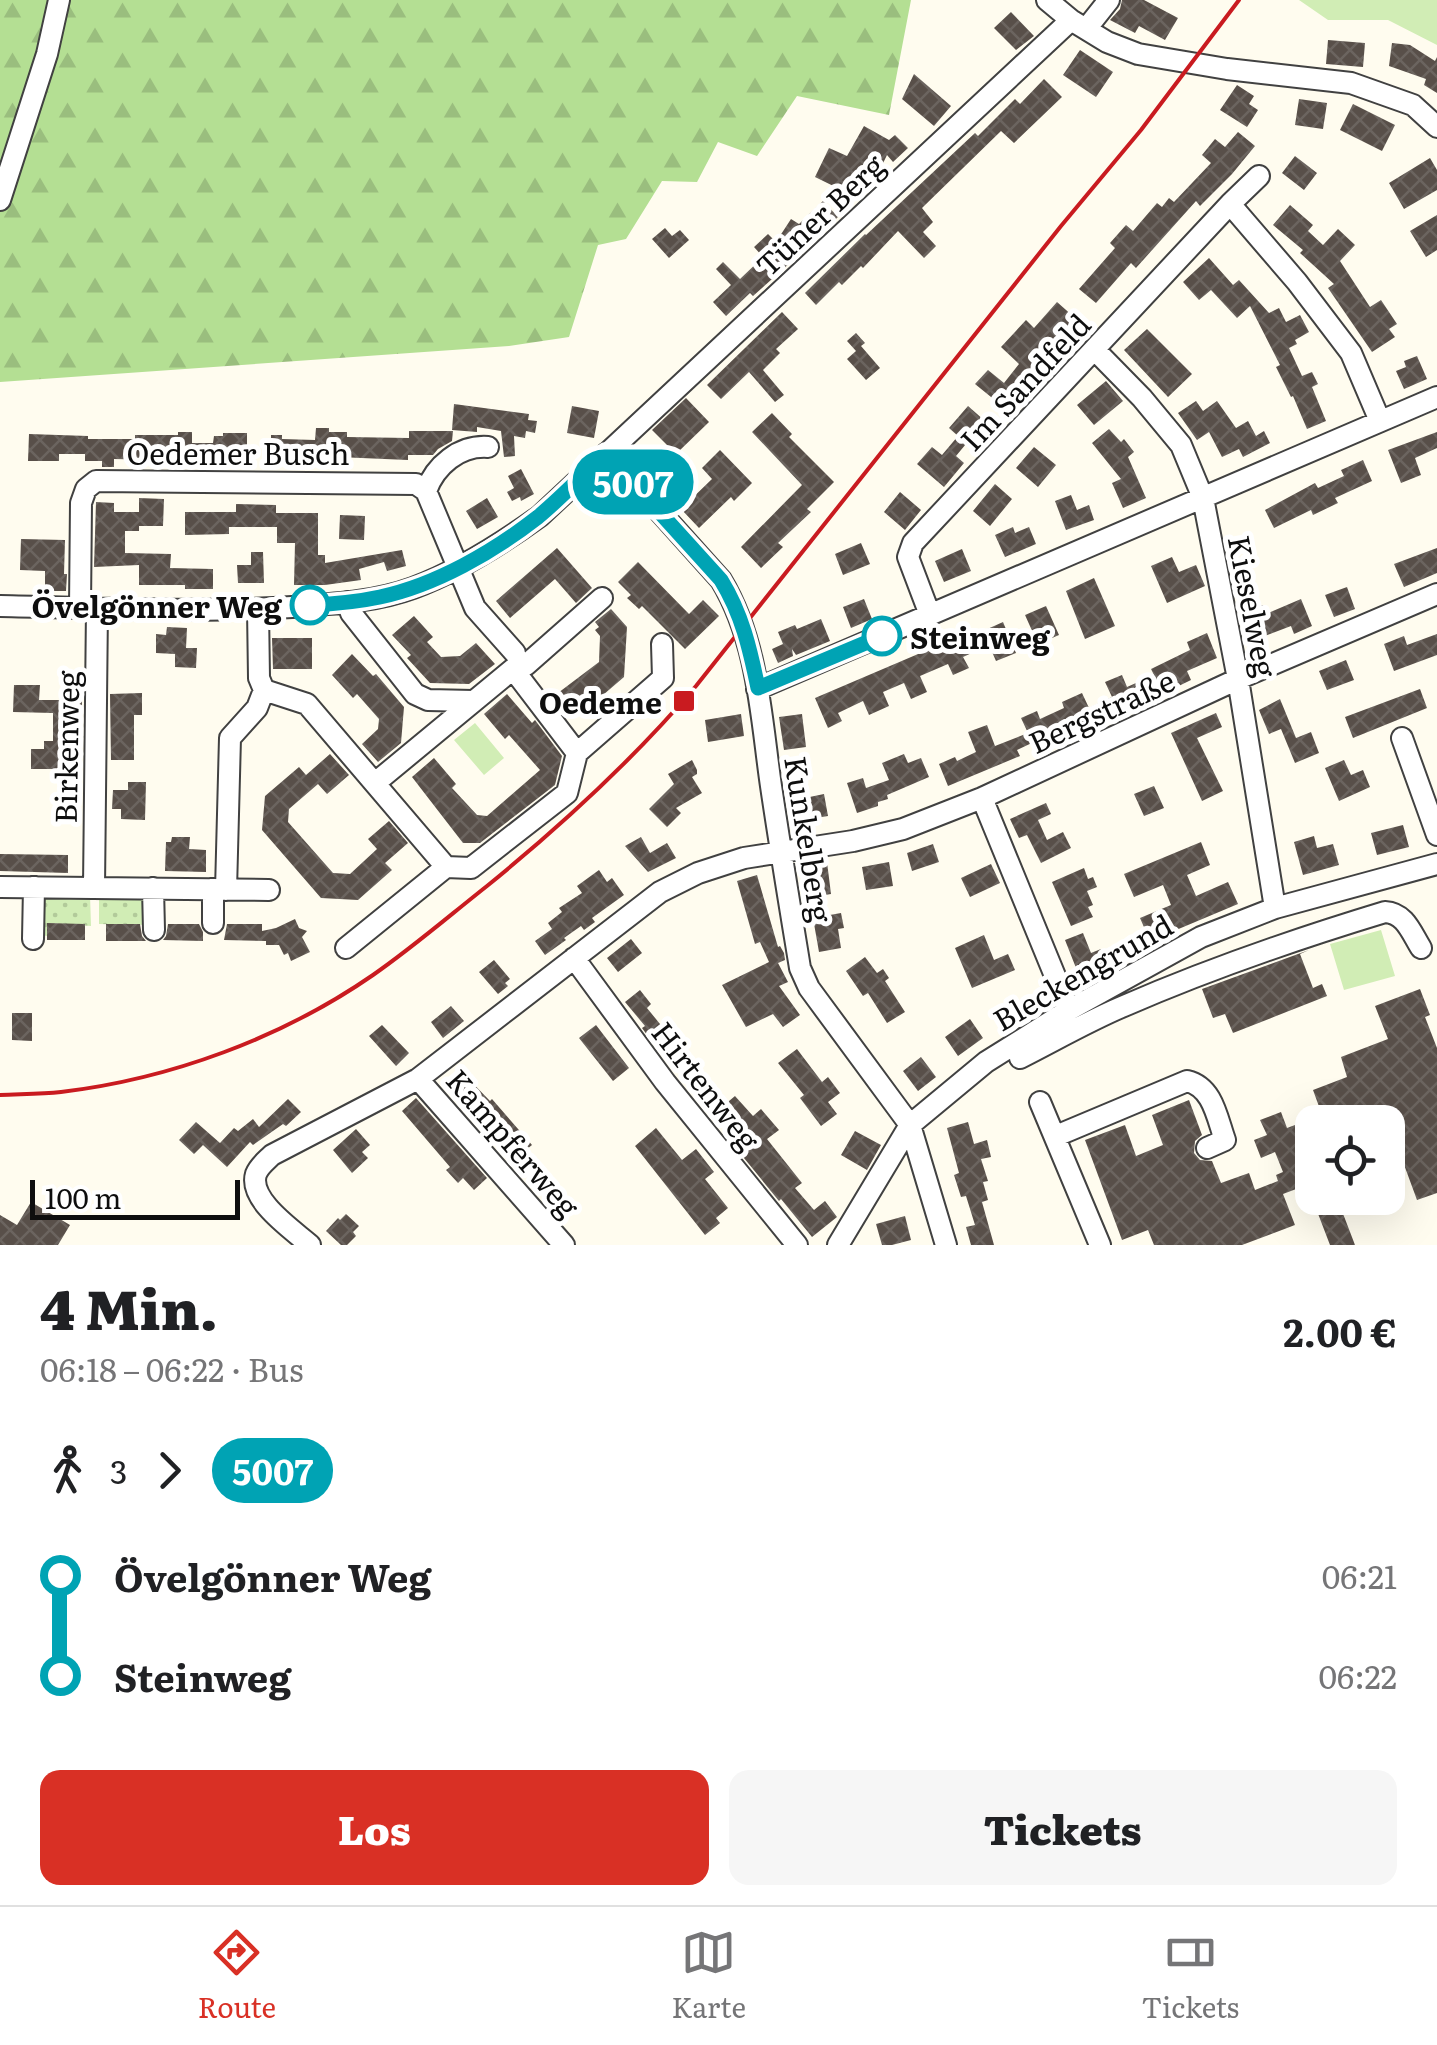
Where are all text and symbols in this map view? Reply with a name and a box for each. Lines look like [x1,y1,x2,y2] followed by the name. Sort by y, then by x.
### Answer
[745,143,893,285] street label: Tüner Berg
[949,303,1099,459] street label: Im Sandfeld
[126,430,350,474] street label: Oedemer Busch
[563,450,703,514] line badge: 5007
[593,456,673,508] text: 5007
[1219,531,1289,681] street label: Kieselweg
[31,583,283,627] place label: Övelgönner Weg
[291,586,329,624] marker: Övelgönner Weg
[910,614,1051,658] place label: Steinweg
[863,617,901,655] marker: Steinweg
[1021,657,1181,763] street label: Bergstraße
[42,670,88,824] street label: Birkenweg
[539,679,662,723] place label: Oedeme
[671,688,697,714] marker: Oedeme
[775,753,845,926] street label: Kunkelberg
[984,902,1180,1040] street label: Bleckengrund
[643,1011,772,1159] street label: Hirtenweg
[437,1058,591,1226] street label: Kampferweg
[1295,1105,1405,1215] map controls
[1295,1105,1405,1215] button: locate
[30,1175,240,1220] scale bar
[45,1176,122,1218] text: 100 m
[40,1265,218,1347] text: 4 Min.
[1283,1302,1397,1359] text: 2.00 €
[40,1344,304,1392] text: 06:18 – 06:22 · Bus
[40,1443,95,1498] icon: walk
[142,1443,197,1498] icon: forward
[232,1444,313,1496] text: 5007
[110,1446,127,1494] text: 3
[114,1547,431,1604] text: Övelgönner Weg
[1322,1551,1397,1599] text: 06:21
[114,1647,291,1704] text: Steinweg
[1319,1651,1397,1699] text: 06:22
[40,1770,709,1885] button: Los
[729,1770,1397,1885] button: Tickets
[198,1925,276,2027] tab: Route
[672,1925,746,2027] tab: Karte
[1142,1925,1239,2027] tab: Tickets

